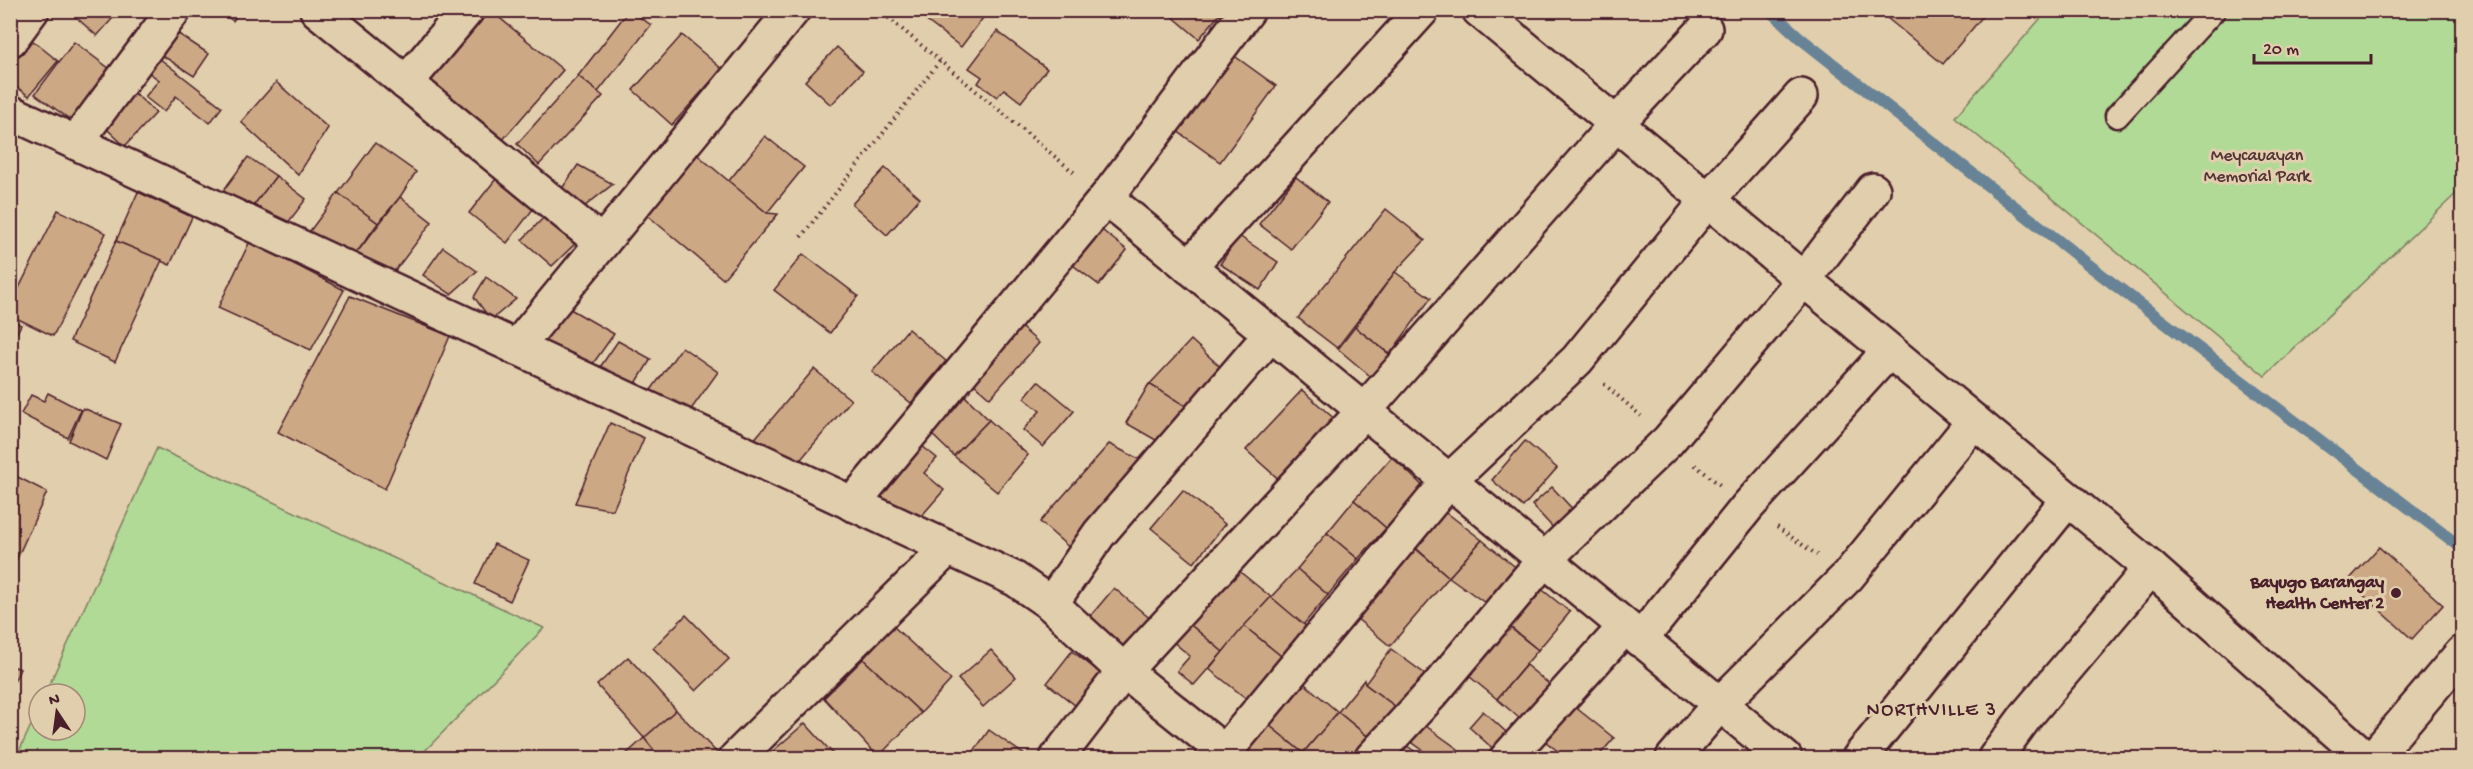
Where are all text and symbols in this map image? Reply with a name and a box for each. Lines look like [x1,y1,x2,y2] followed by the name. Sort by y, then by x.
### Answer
[2254,27,2371,65] scale bar
[2263,40,2299,61] text: 20 m
[2204,146,2312,188] park label: Meycauayan Memorial Park
[2249,573,2384,615] place label: Bayugo Barangay Health Center 2
[2389,586,2403,600] marker: Bayugo Barangay Health Center 2
[27,682,87,742] north arrow
[47,690,62,711] text: N
[1867,700,1997,723] district label: NORTHVILLE 3

